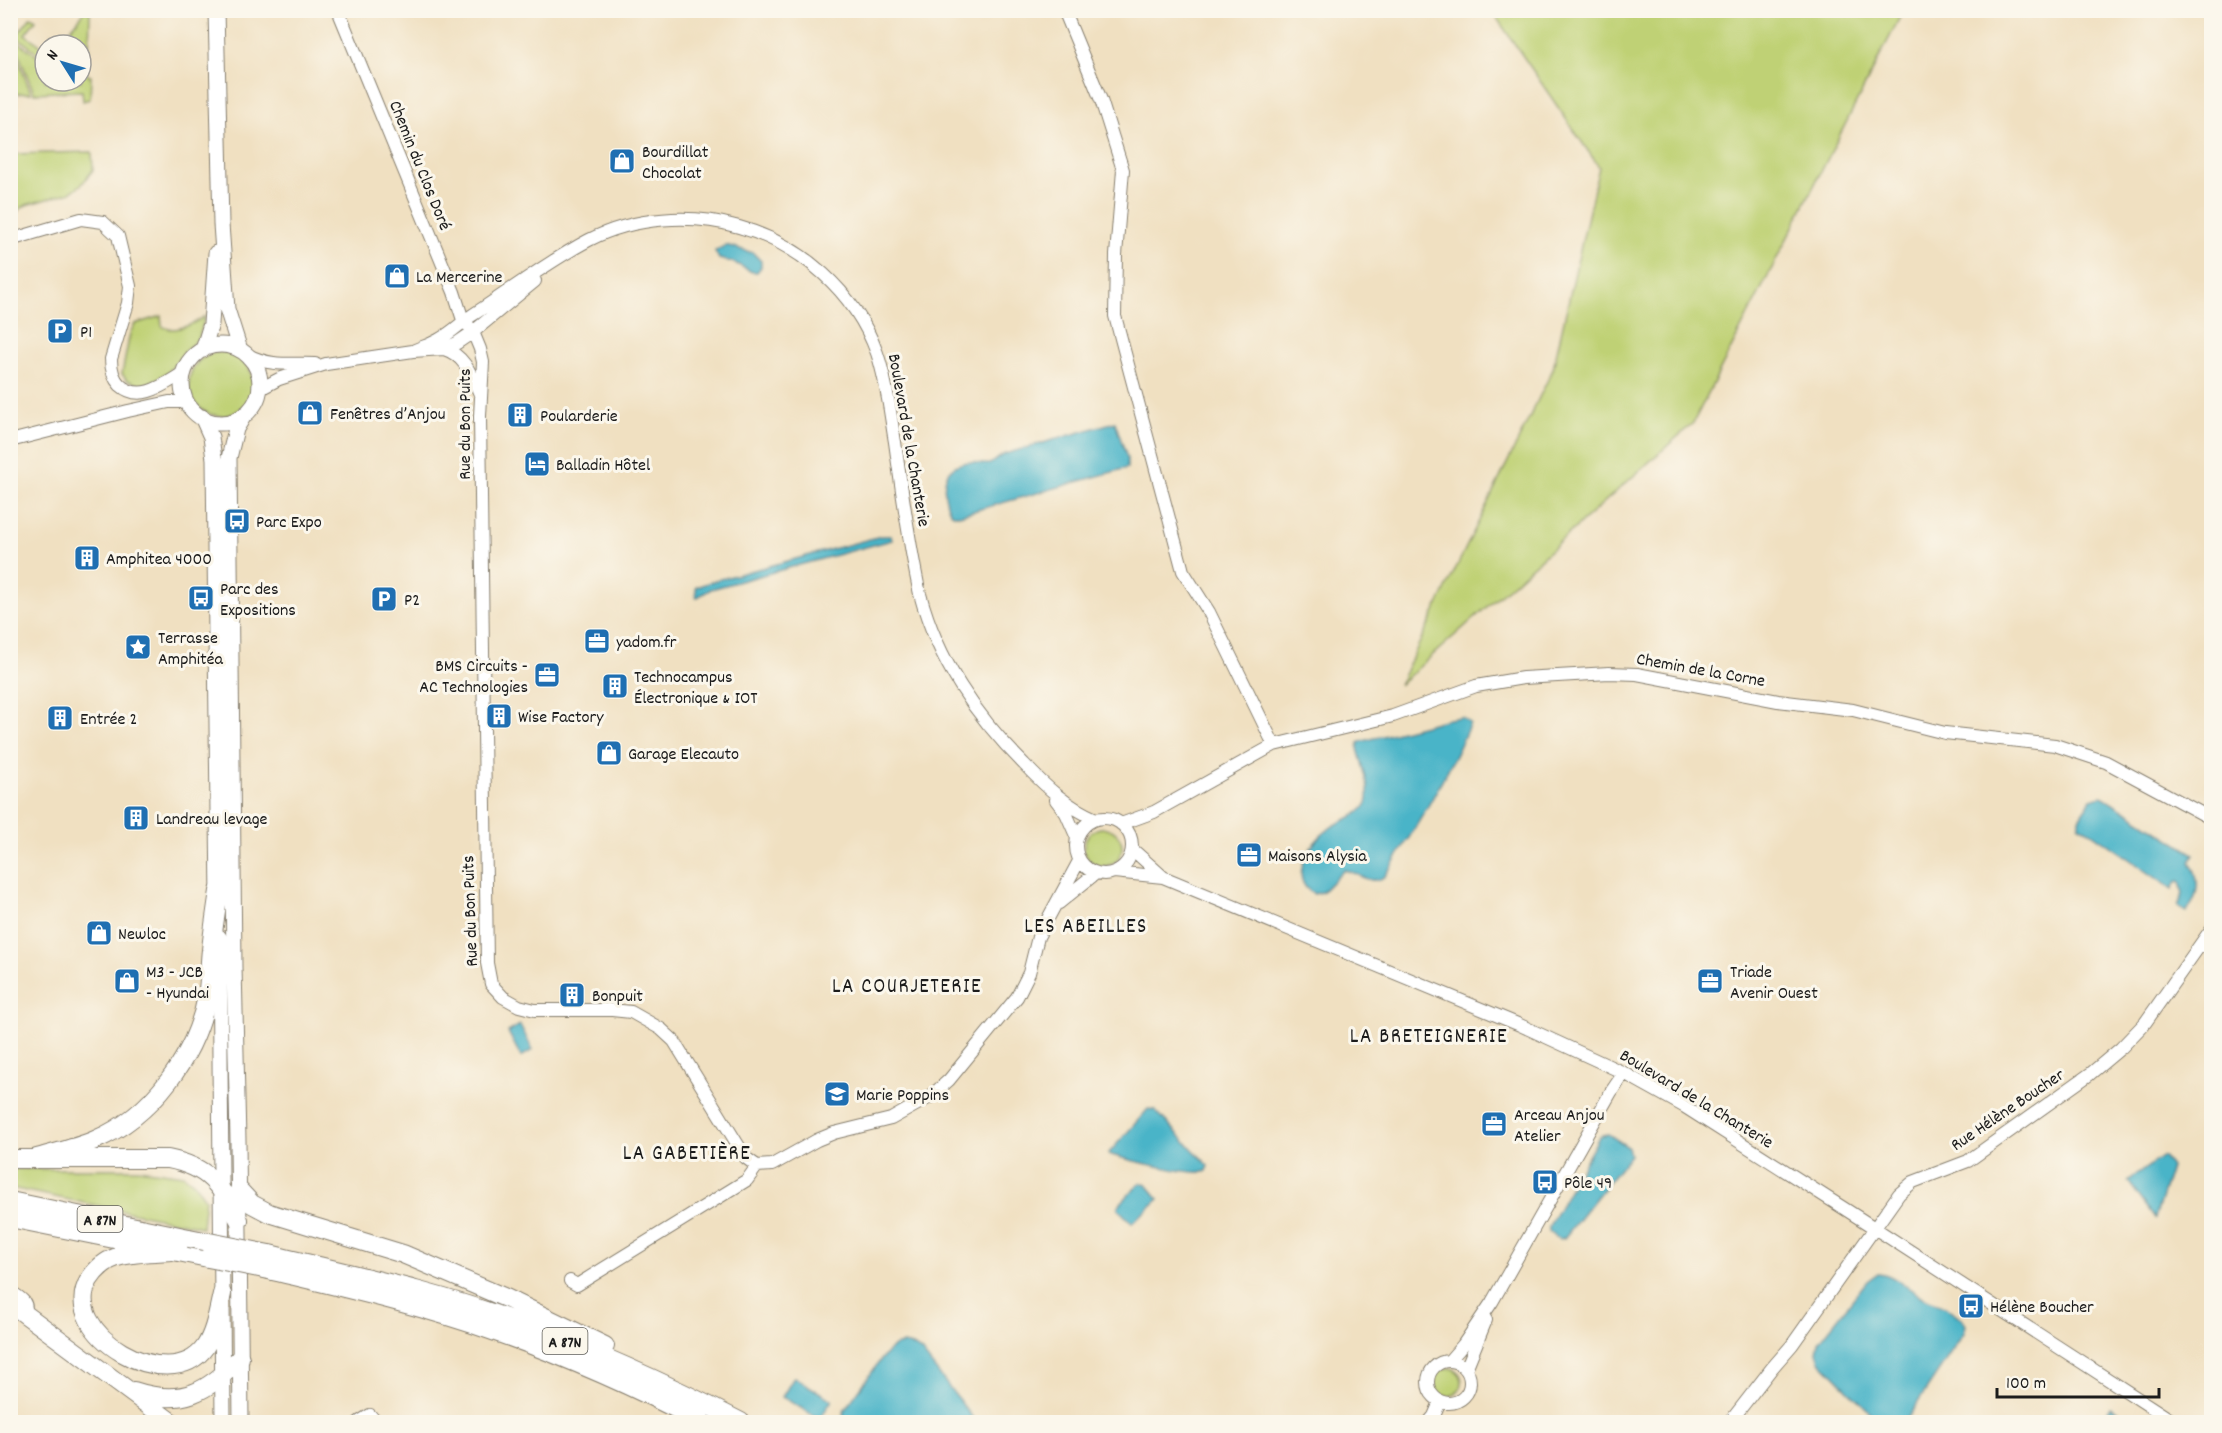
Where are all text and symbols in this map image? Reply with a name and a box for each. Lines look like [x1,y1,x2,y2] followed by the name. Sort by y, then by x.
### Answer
[33,33,93,93] north arrow
[41,45,65,66] text: N
[381,97,456,235] street label: Chemin du Clos Doré
[642,141,709,187] place label: Bourdillat Chocolat
[607,146,637,176] shop icon: Bourdillat Chocolat
[382,261,412,291] shop icon: La Mercerine
[416,266,503,291] place label: La Mercerine
[45,316,75,346] parking icon: P1
[80,321,92,346] place label: P1
[880,352,935,529] street label: Boulevard de la Chanterie
[454,368,479,480] street label: Rue du Bon Puits
[295,398,325,428] shop icon: Fenêtres d’Anjou
[505,400,535,430] building icon: Poularderie
[330,403,446,428] place label: Fenêtres d’Anjou
[540,405,618,430] place label: Poularderie
[522,449,552,479] hotel icon: Balladin Hôtel
[556,454,651,479] place label: Balladin Hôtel
[222,506,252,536] bus stop icon: Parc Expo
[256,511,322,536] place label: Parc Expo
[72,543,102,573] building icon: Amphitea 4000
[106,548,212,573] place label: Amphitea 4000
[220,578,296,624] place label: Parc des Expositions
[186,583,216,613] bus stop icon: Parc des Expositions
[369,584,399,614] parking icon: P2
[404,589,420,614] place label: P2
[582,626,612,656] office icon: yadom.fr
[158,627,223,673] place label: Terrasse Amphitéa
[616,631,677,656] place label: yadom.fr
[123,632,153,662] place icon: Terrasse Amphitéa
[1634,648,1767,695] street label: Chemin de la Corne
[419,655,528,701] place label: BMS Circuits - AC Technologies
[532,660,562,690] office icon: BMS Circuits - AC Technologies
[634,666,758,712] place label: Technocampus Électronique & IOT
[600,671,630,701] building icon: Technocampus Électronique & IOT
[484,701,514,731] building icon: Wise Factory
[45,703,75,733] building icon: Entrée 2
[518,706,604,731] place label: Wise Factory
[80,708,137,733] place label: Entrée 2
[594,738,624,768] shop icon: Garage Elecauto
[628,743,739,768] place label: Garage Elecauto
[121,803,151,833] building icon: Landreau levage
[156,808,268,833] place label: Landreau levage
[1234,840,1264,870] office icon: Maisons Alysia
[1268,845,1367,870] place label: Maisons Alysia
[457,855,486,967] street label: Rue du Bon Puits
[1024,913,1148,943] district label: LES ABEILLES
[84,918,114,948] shop icon: Newloc
[118,923,166,948] place label: Newloc
[146,961,209,1007] place label: M3 - JCB - Hyundai
[1730,961,1818,1007] place label: Triade Avenir Ouest
[112,966,142,996] shop icon: M3 - JCB - Hyundai
[1695,966,1725,996] office icon: Triade Avenir Ouest
[832,973,982,1003] district label: LA COURJETERIE
[557,980,587,1010] building icon: Bonpuit
[592,985,643,1010] place label: Bonpuit
[1350,1023,1508,1053] district label: LA BRETEIGNERIE
[1614,1044,1777,1156] street label: Boulevard de la Chanterie
[1947,1064,2070,1158] street label: Rue Hélène Boucher
[822,1079,852,1109] school or university icon: Marie Poppins
[856,1084,949,1109] place label: Marie Poppins
[1514,1104,1605,1150] place label: Arceau Anjou Atelier
[1479,1109,1509,1139] office icon: Arceau Anjou Atelier
[623,1140,751,1170] district label: LA GABETIÈRE
[1530,1167,1560,1197] bus stop icon: Pôle 49
[1564,1172,1612,1197] place label: Pôle 49
[78,1206,122,1232] road number: A 87N
[1956,1291,1986,1321] bus stop icon: Hélène Boucher
[1990,1296,2094,1321] place label: Hélène Boucher
[542,1328,588,1354] road number: A 87N
[1997,1361,2159,1399] scale bar
[2006,1372,2046,1397] text: 100 m

